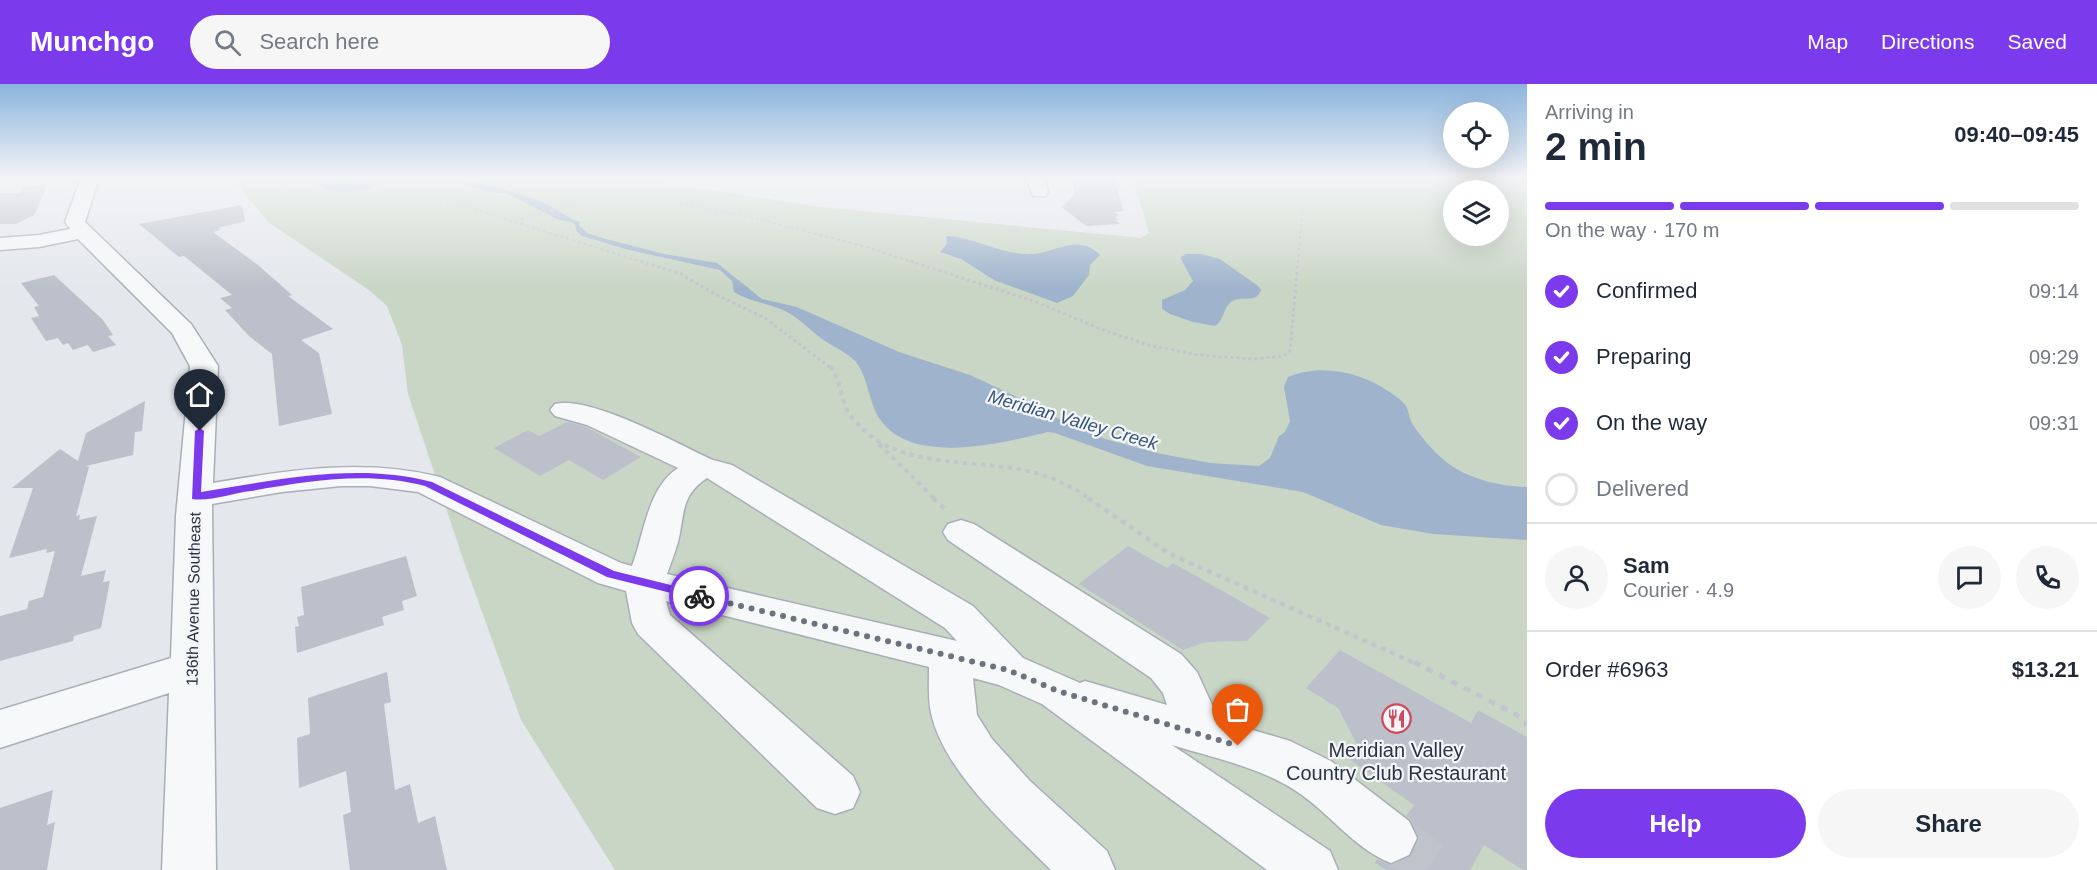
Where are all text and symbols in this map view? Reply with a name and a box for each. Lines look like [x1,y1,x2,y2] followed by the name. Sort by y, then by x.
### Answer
[190,15,610,69] search box
[30,26,154,57] text: Munchgo
[211,26,244,59] icon: search
[259,29,379,54] text: Search here
[1807,30,1848,53] text: Map
[1881,30,1974,53] text: Directions
[2007,30,2067,53] text: Saved
[1545,101,1634,123] text: Arriving in
[1443,102,1509,246] map controls
[1443,102,1509,168] button: locate
[1954,122,2079,147] text: 09:40–09:45
[1545,125,1647,168] text: 2 min
[1443,180,1509,246] button: layers
[1545,219,1720,241] text: On the way · 170 m
[1545,275,1578,308] icon: check
[1596,278,1697,303] text: Confirmed
[2029,280,2079,302] text: 09:14
[1545,341,1578,374] icon: check
[1596,344,1691,369] text: Preparing
[2029,346,2079,368] text: 09:29
[174,369,225,431] pin
[183,378,216,411] icon: home
[986,386,1161,454] water label: Meridian Valley Creek
[1545,407,1578,440] icon: check
[1596,410,1707,435] text: On the way
[2029,412,2079,434] text: 09:31
[1596,476,1689,501] text: Delivered
[183,511,204,686] street label: 136th Avenue Southeast
[1545,546,1608,609] button: person
[1938,546,2001,609] button: chat
[2016,546,2079,609] button: phone
[1623,553,1669,578] text: Sam
[669,566,729,626] courier
[1623,579,1734,601] text: Courier · 4.9
[683,580,716,613] icon: bike
[1545,657,1669,682] text: Order #6963
[2012,657,2079,682] text: $13.21
[1212,684,1263,746] pin
[1221,693,1254,726] icon: bag
[1380,703,1412,735] restaurant icon: Meridian Valley Country Club Restaurant
[1286,739,1506,784] place label: Meridian Valley Country Club Restaurant
[1545,789,1806,858] button: Help
[1818,789,2079,858] button: Share

